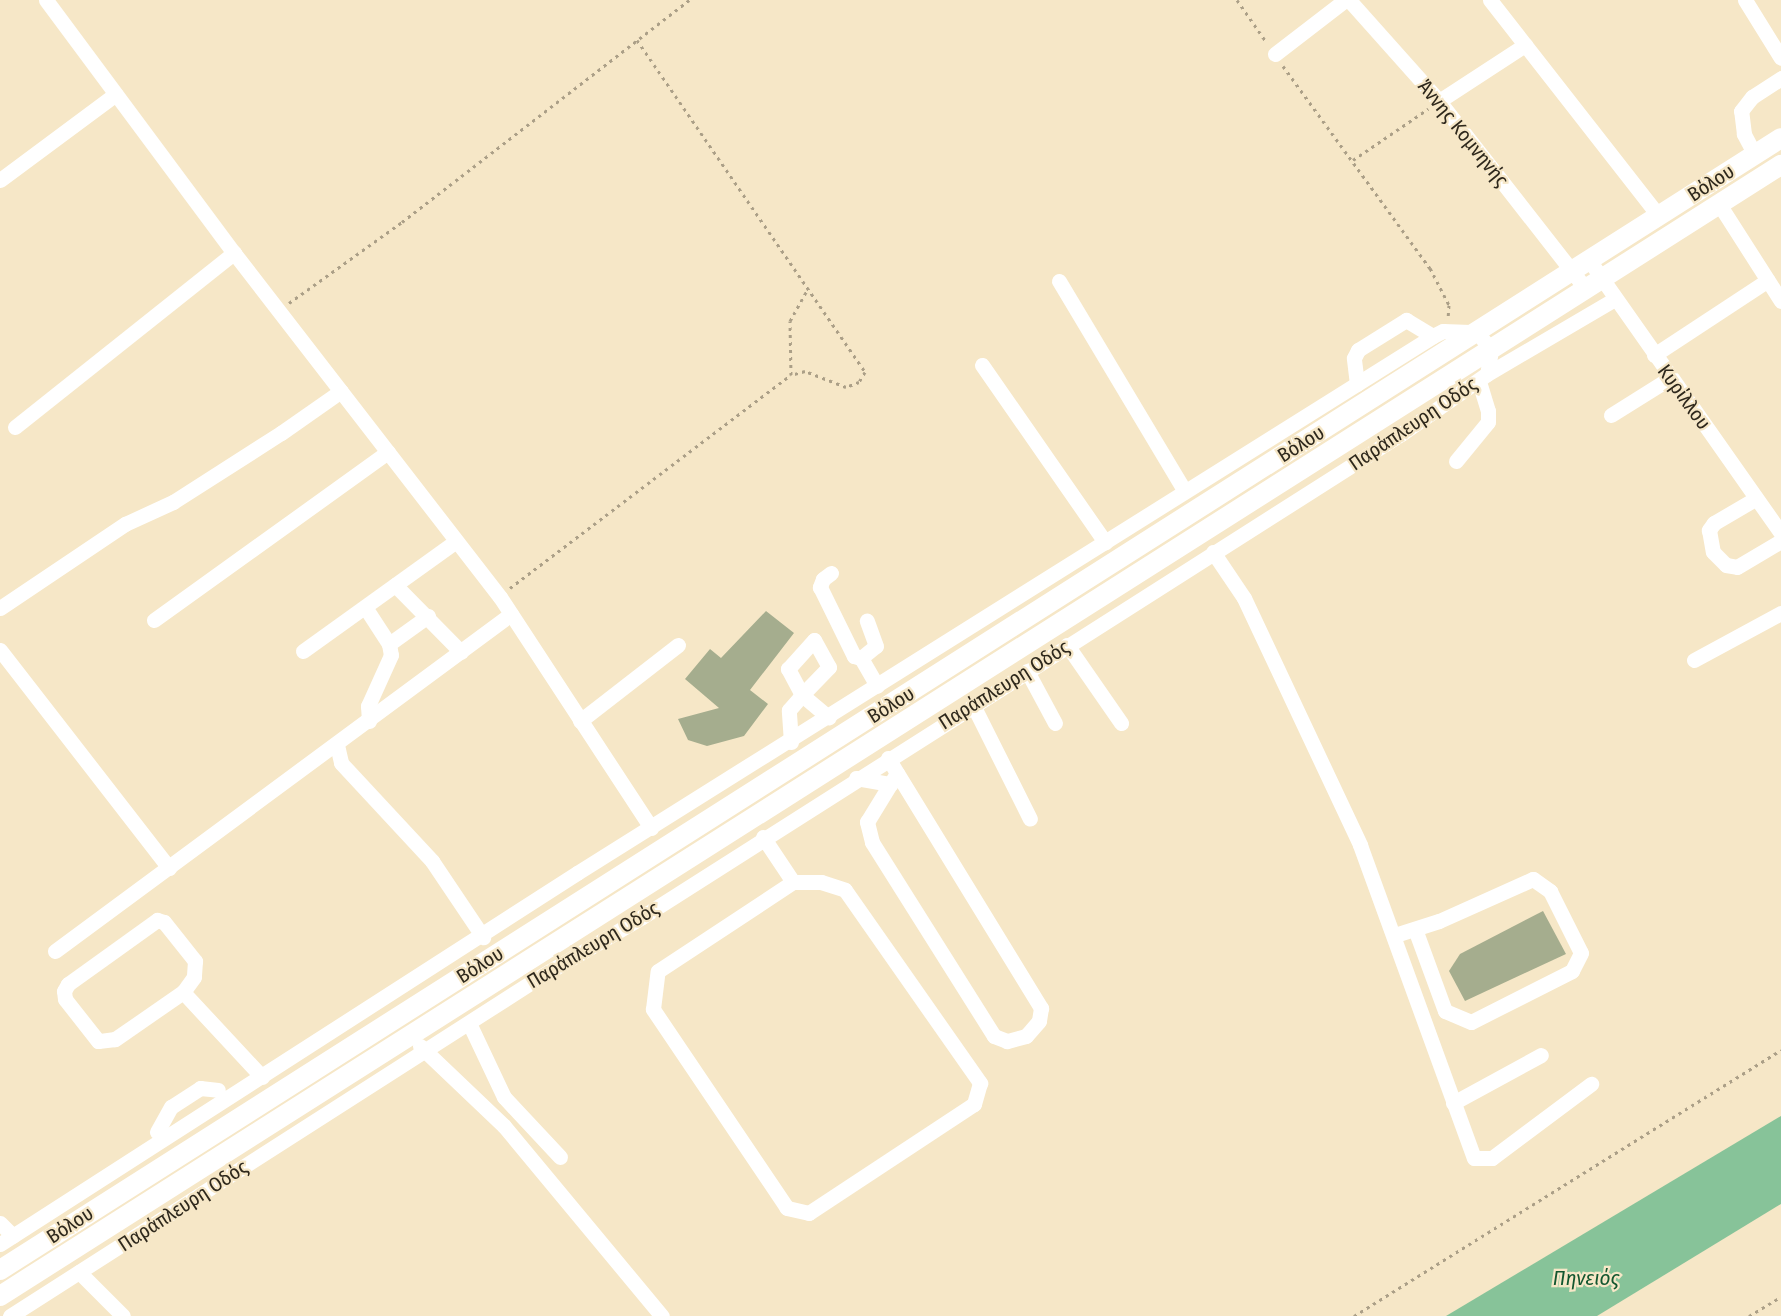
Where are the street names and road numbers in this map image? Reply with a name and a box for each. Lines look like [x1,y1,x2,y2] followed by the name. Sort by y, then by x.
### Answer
[1413,75,1513,191] street label: Άννης Κομνηνής
[1683,159,1739,207] street label: Βόλου
[1652,360,1716,434] street label: Κυρίλλου
[1344,372,1482,476] street label: Παράπλευρη Οδός
[1273,420,1329,468] street label: Βόλου
[934,635,1074,735] street label: Παράπλευρη Οδός
[863,681,919,729] street label: Βόλου
[523,896,663,994] street label: Παράπλευρη Οδός
[452,941,508,989] street label: Βόλου
[114,1155,252,1257] street label: Παράπλευρη Οδός
[42,1201,98,1249] street label: Βόλου

